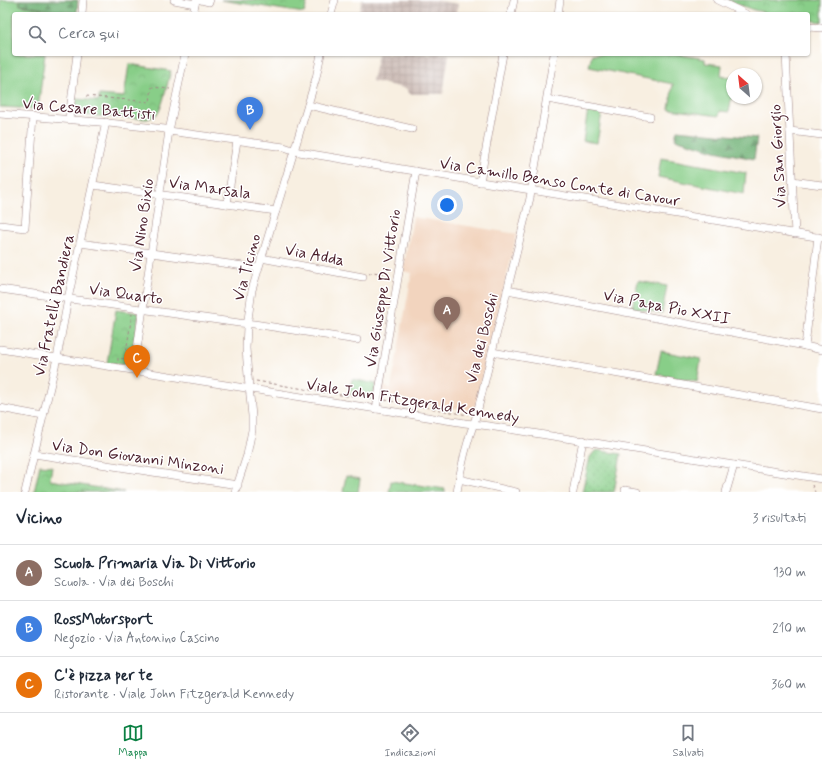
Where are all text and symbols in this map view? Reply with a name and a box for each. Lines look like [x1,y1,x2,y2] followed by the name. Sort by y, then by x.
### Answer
[12,12,810,56] search box
[26,23,48,45] icon: search
[58,24,119,44] text: Cerca qui
[726,68,762,104] north arrow
[22,93,157,126] street label: Via Cesare Battisti
[237,97,263,130] pin: B
[765,103,793,208] street label: Via San Giorgio
[438,153,682,212] street label: Via Camillo Benso Conte di Cavour
[167,172,252,205] street label: Via Marsala
[126,177,159,273] street label: Via Nino Bixio
[437,195,457,215] your location
[361,208,406,369] street label: Via Giuseppe Di Vittorio
[29,232,80,378] street label: Via Fratelli Bandiera
[228,232,266,303] street label: Via Ticino
[283,239,346,272] street label: Via Adda
[88,279,164,310] street label: Via Quarto
[601,285,732,330] street label: Via Papa Pio XXII
[461,291,504,386] street label: Via dei Boschi
[434,297,460,330] pin: A
[124,345,150,378] pin: C
[305,374,521,430] street label: Viale John Fitzgerald Kennedy
[50,435,225,480] street label: Via Don Giovanni Minzoni
[16,507,62,529] text: Vicino
[753,510,806,527] text: 3 risultati
[54,554,256,574] text: Scuola Primaria Via Di Vittorio
[25,564,33,581] text: A
[773,564,806,581] text: 130 m
[54,574,174,591] text: Scuola · Via dei Boschi
[54,610,153,630] text: RossMotorsport
[25,620,33,637] text: B
[772,620,806,637] text: 210 m
[54,630,219,647] text: Negozio · Via Antonino Cascino
[54,666,153,686] text: C'è pizza per te
[24,676,34,693] text: C
[771,676,806,693] text: 360 m
[54,686,294,703] text: Ristorante · Viale John Fitzgerald Kennedy
[118,722,148,760] tab: Mappa
[384,722,436,760] tab: Indicazioni
[673,722,704,760] tab: Salvati

